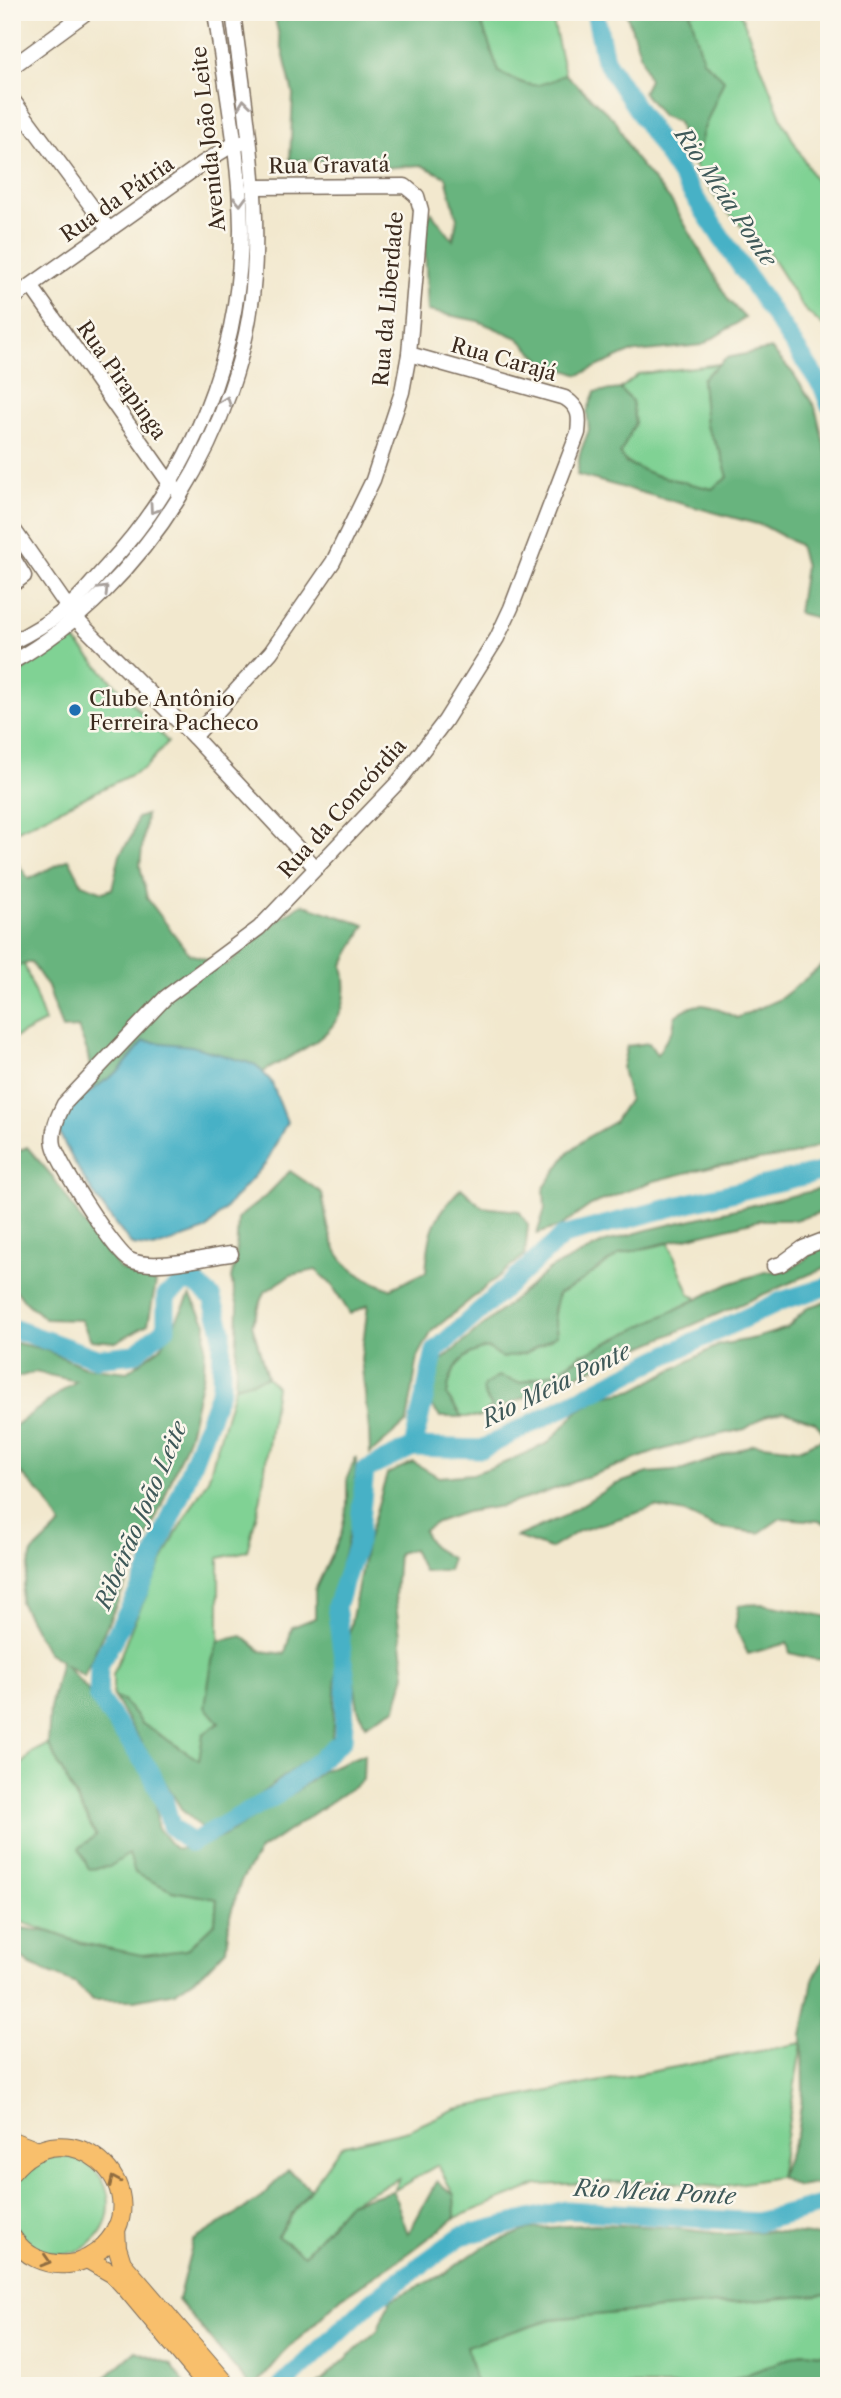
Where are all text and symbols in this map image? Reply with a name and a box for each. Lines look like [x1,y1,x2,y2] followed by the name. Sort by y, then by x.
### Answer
[186,45,230,234] street label: Avenida João Leite
[237,98,252,110] one-way arrow
[668,120,783,273] water label: Rio Meia Ponte
[56,150,179,247] street label: Rua da Pátria
[268,151,391,179] street label: Rua Gravatá
[232,196,247,207] one-way arrow
[368,210,408,388] street label: Rua da Liberdade
[72,316,173,445] street label: Rua Pirapinga
[448,332,561,386] street label: Rua Carajá
[218,395,232,407] one-way arrow
[150,501,162,514] one-way arrow
[96,585,109,598] one-way arrow
[89,686,259,735] place label: Clube Antônio Ferreira Pacheco
[67,702,83,718] marker: Clube Antônio Ferreira Pacheco
[273,732,412,883] street label: Rua da Concórdia
[475,1337,636,1434] water label: Rio Meia Ponte
[88,1416,194,1615] water label: Ribeirão João Leite
[571,2174,737,2210] water label: Rio Meia Ponte
[108,2176,122,2188] one-way arrow
[39,2253,51,2268] one-way arrow

